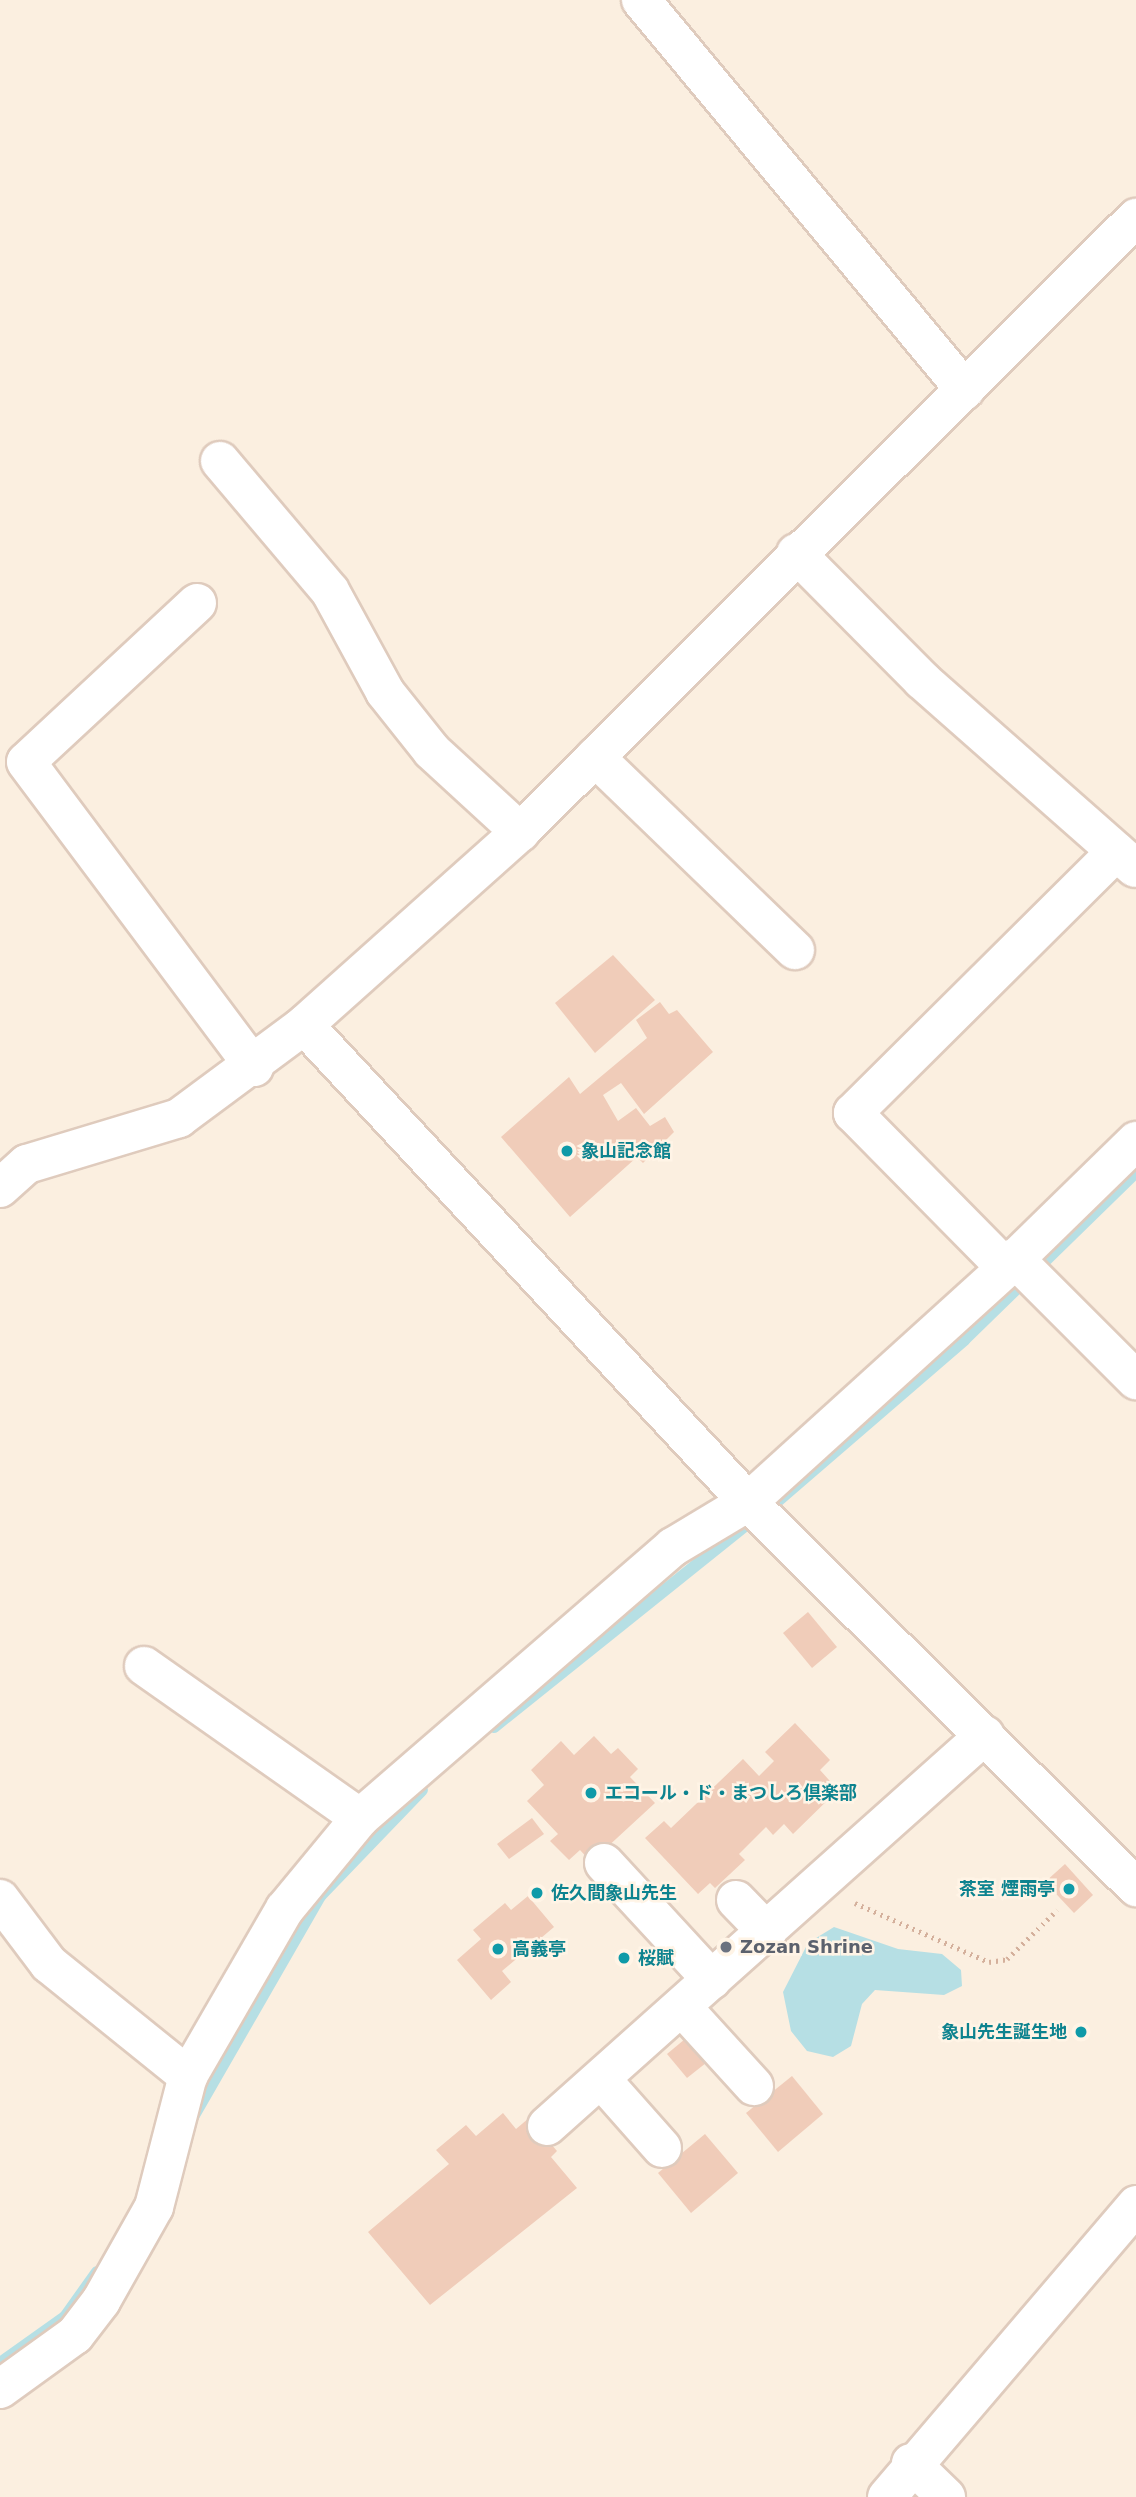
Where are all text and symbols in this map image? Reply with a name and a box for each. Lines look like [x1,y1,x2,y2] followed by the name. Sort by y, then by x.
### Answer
[581,1140,671,1162] place label: 象山記念館
[559,1143,575,1159] marker: 象山記念館
[605,1782,857,1804] place label: エコール・ド・まつしろ倶楽部
[583,1785,599,1801] marker: エコール・ド・まつしろ倶楽部
[959,1878,1055,1900] place label: 茶室 煙雨亭
[1061,1881,1077,1897] marker: 茶室 煙雨亭
[551,1882,677,1904] place label: 佐久間象山先生
[529,1885,545,1901] marker: 佐久間象山先生
[740,1936,873,1958] place label: Zozan Shrine
[512,1938,566,1960] place label: 高義亭
[718,1939,734,1955] marker: Zozan Shrine
[490,1941,506,1957] marker: 高義亭
[638,1947,674,1969] place label: 桜賦
[616,1950,632,1966] marker: 桜賦
[941,2021,1067,2043] place label: 象山先生誕生地
[1073,2024,1089,2040] marker: 象山先生誕生地

